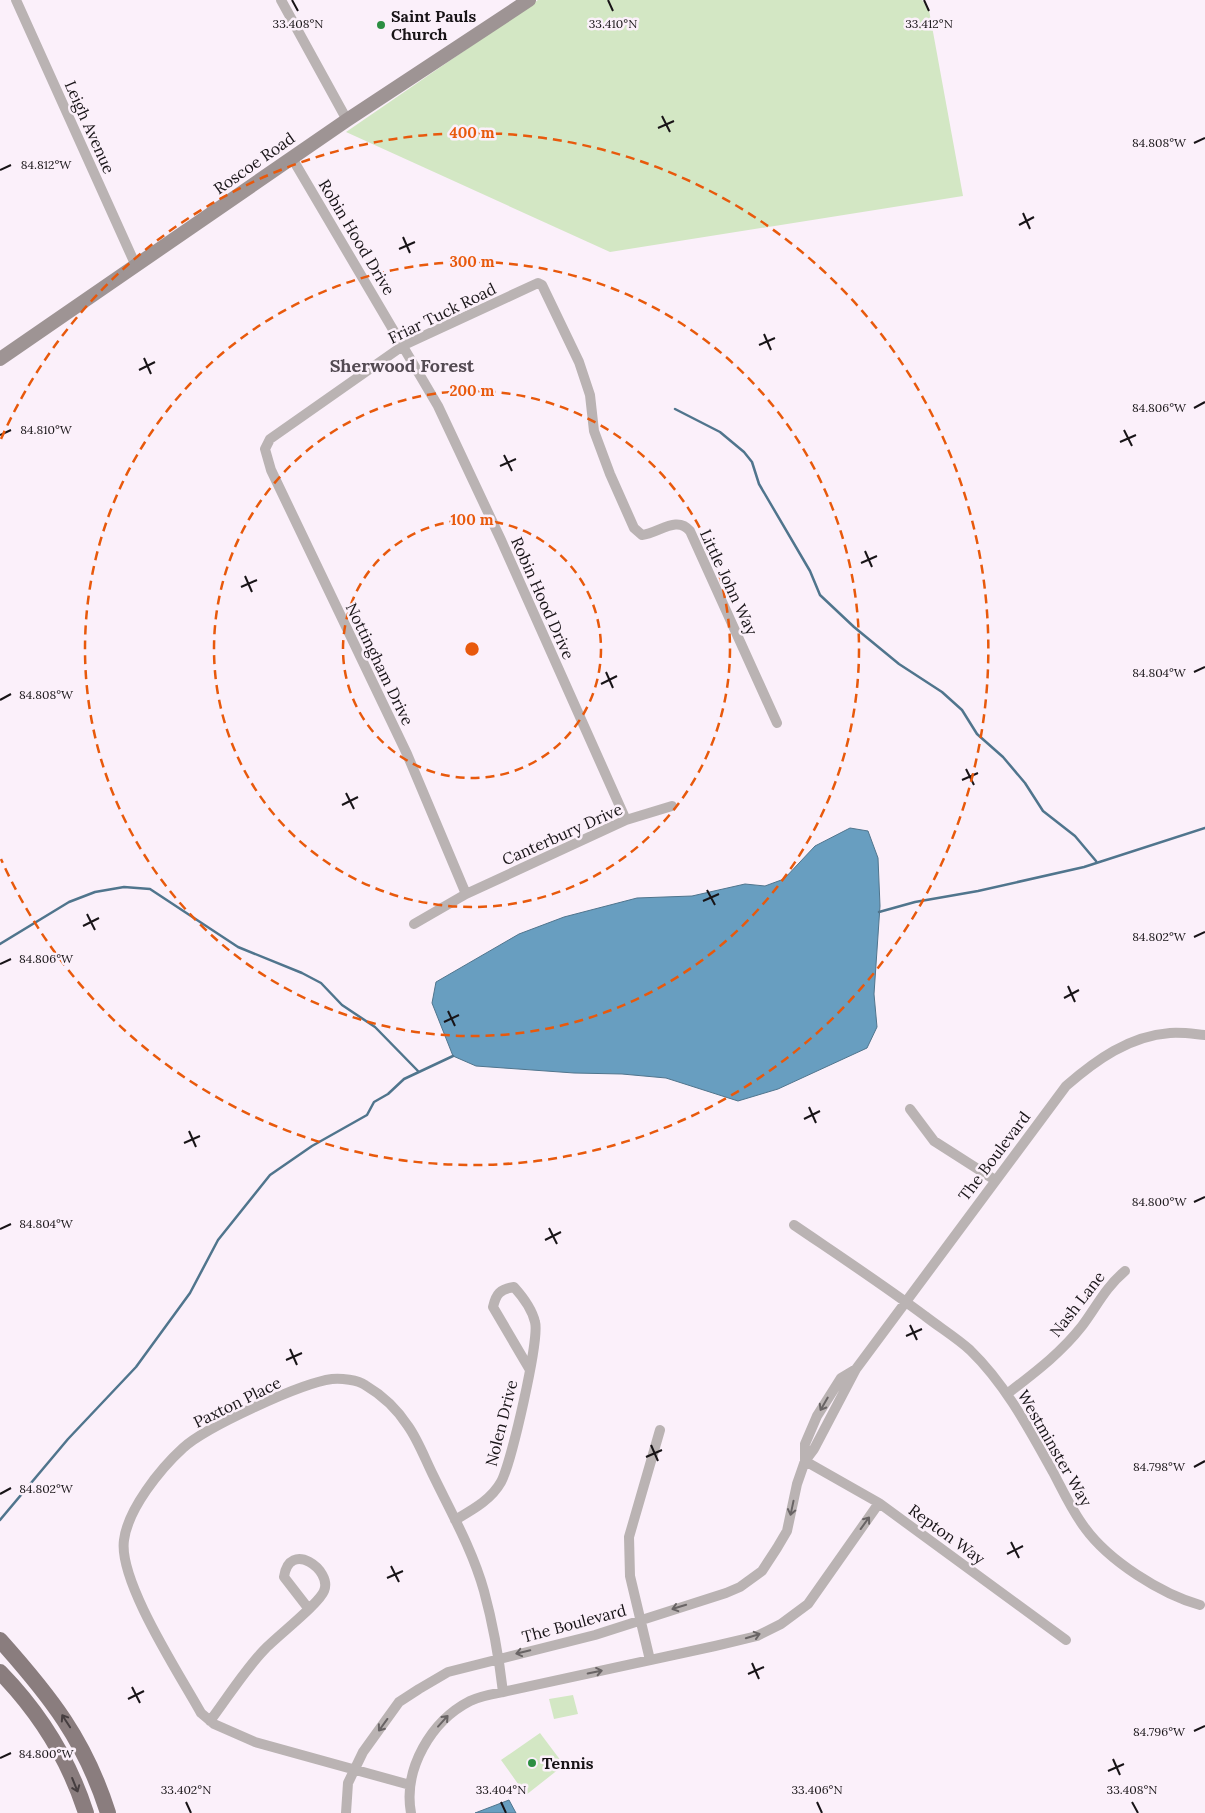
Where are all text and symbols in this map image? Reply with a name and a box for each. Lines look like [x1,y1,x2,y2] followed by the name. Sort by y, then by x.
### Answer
[391,6,476,44] place label: Saint Pauls Church
[272,16,324,31] text: 33.408°N
[589,16,637,31] text: 33.410°N
[905,16,953,31] text: 33.412°N
[375,19,387,31] marker: Saint Pauls Church
[61,77,120,177] street label: Leigh Avenue
[449,123,495,142] text: 400 m
[210,127,299,198] street label: Roscoe Road
[1132,135,1187,150] text: 84.808°W
[21,157,72,172] text: 84.812°W
[315,175,400,299] street label: Robin Hood Drive
[449,252,495,271] text: 300 m
[385,278,500,348] street label: Friar Tuck Road
[330,354,475,377] district label: Sherwood Forest
[450,381,495,400] text: 200 m
[1132,400,1187,415] text: 84.806°W
[20,422,73,437] text: 84.810°W
[451,510,494,529] text: 100 m
[696,526,762,639] street label: Little John Way
[507,534,579,663] street label: Robin Hood Drive
[342,600,418,729] street label: Nottingham Drive
[463,640,481,658] centre of rings
[1132,665,1187,680] text: 84.804°W
[19,687,74,702] text: 84.808°W
[499,798,626,869] street label: Canterbury Drive
[1132,929,1187,944] text: 84.802°W
[19,951,74,966] text: 84.806°W
[954,1107,1034,1205] street label: The Boulevard
[1132,1194,1187,1209] text: 84.800°W
[19,1216,74,1231] text: 84.804°W
[1045,1267,1109,1341] street label: Nash Lane
[190,1372,284,1432] street label: Paxton Place
[481,1377,521,1468] street label: Nolen Drive
[1014,1386,1097,1510] street label: Westminster Way
[819,1396,829,1411] one-way arrow
[1133,1459,1186,1474] text: 84.798°W
[19,1481,74,1496] text: 84.802°W
[787,1499,796,1515] one-way arrow
[905,1500,990,1569] street label: Repton Way
[860,1516,870,1530] one-way arrow
[520,1599,629,1647] street label: The Boulevard
[672,1603,688,1613] one-way arrow
[745,1630,761,1640] one-way arrow
[516,1648,532,1657] one-way arrow
[587,1667,603,1677] one-way arrow
[61,1715,71,1729] one-way arrow
[437,1715,449,1728] one-way arrow
[378,1717,388,1731] one-way arrow
[1133,1724,1186,1739] text: 84.796°W
[19,1746,74,1761] text: 84.800°W
[542,1753,594,1773] place label: Tennis
[526,1757,538,1769] marker: Tennis
[71,1777,80,1792] one-way arrow
[161,1782,211,1797] text: 33.402°N
[476,1782,526,1797] text: 33.404°N
[791,1782,843,1797] text: 33.406°N
[1106,1782,1158,1797] text: 33.408°N

